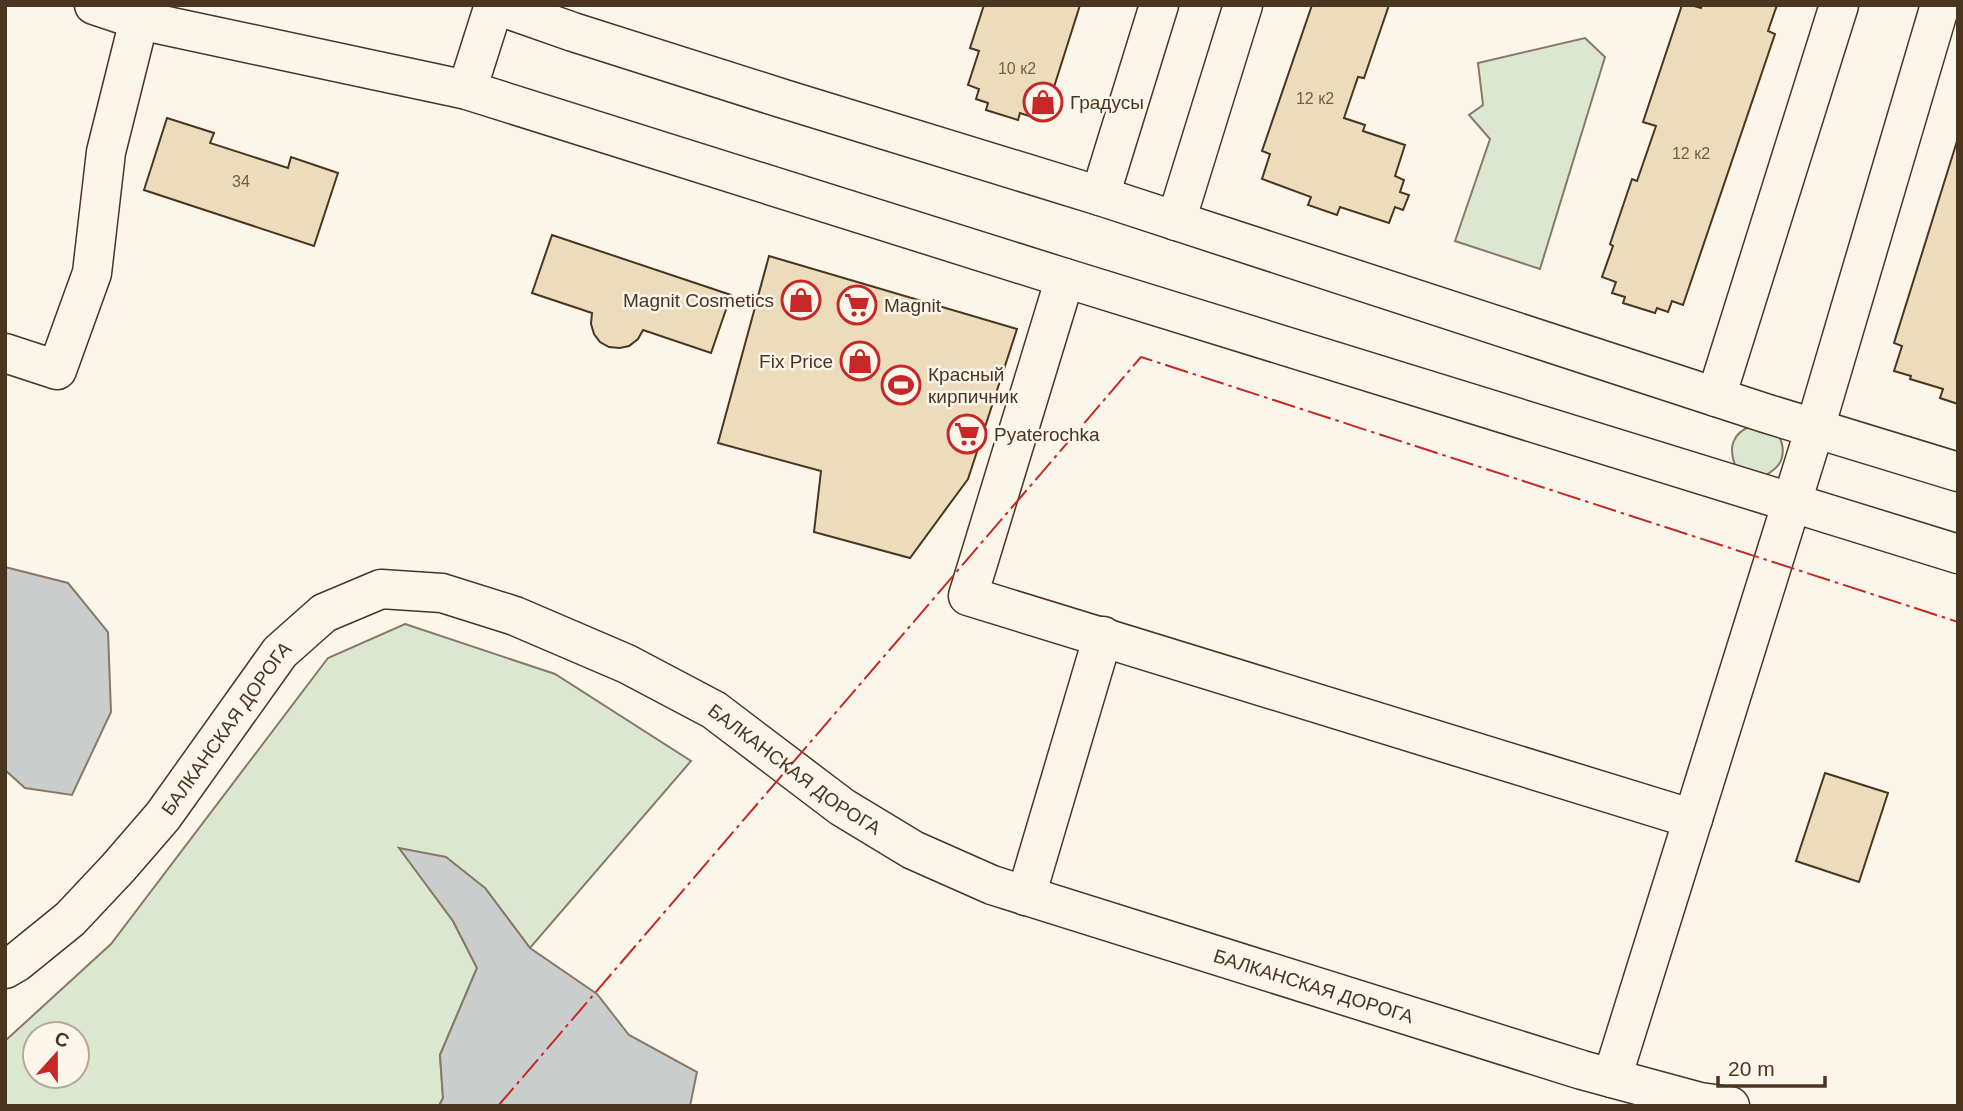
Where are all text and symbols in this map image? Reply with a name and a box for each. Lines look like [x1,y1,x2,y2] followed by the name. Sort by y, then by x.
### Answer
[998,60,1036,77] house number: 10 к2
[1022,81,1064,123] shop icon: Градусы
[1296,90,1334,107] house number: 12 к2
[1070,92,1144,113] place label: Градусы
[1672,145,1710,162] house number: 12 к2
[232,173,250,190] house number: 34
[780,279,822,321] shop icon: Magnit Cosmetics
[836,284,878,326] supermarket icon: Magnit
[623,290,774,311] place label: Magnit Cosmetics
[884,295,942,316] place label: Magnit
[839,340,881,382] shop icon: Fix Price
[759,351,833,372] place label: Fix Price
[880,364,922,406] sports icon: Красный кирпичник
[928,364,1018,407] place label: Красный кирпичник
[946,413,988,455] supermarket icon: Pyaterochka
[994,424,1100,445] place label: Pyaterochka
[157,637,295,819] street label: БАЛКАНСКАЯ ДОРОГА
[704,699,885,839] street label: БАЛКАНСКАЯ ДОРОГА
[1211,945,1416,1027] street label: БАЛКАНСКАЯ ДОРОГА
[21,1020,91,1090] north arrow
[52,1027,72,1052] text: С
[1718,1044,1825,1088] scale bar
[1728,1057,1775,1080] text: 20 m

